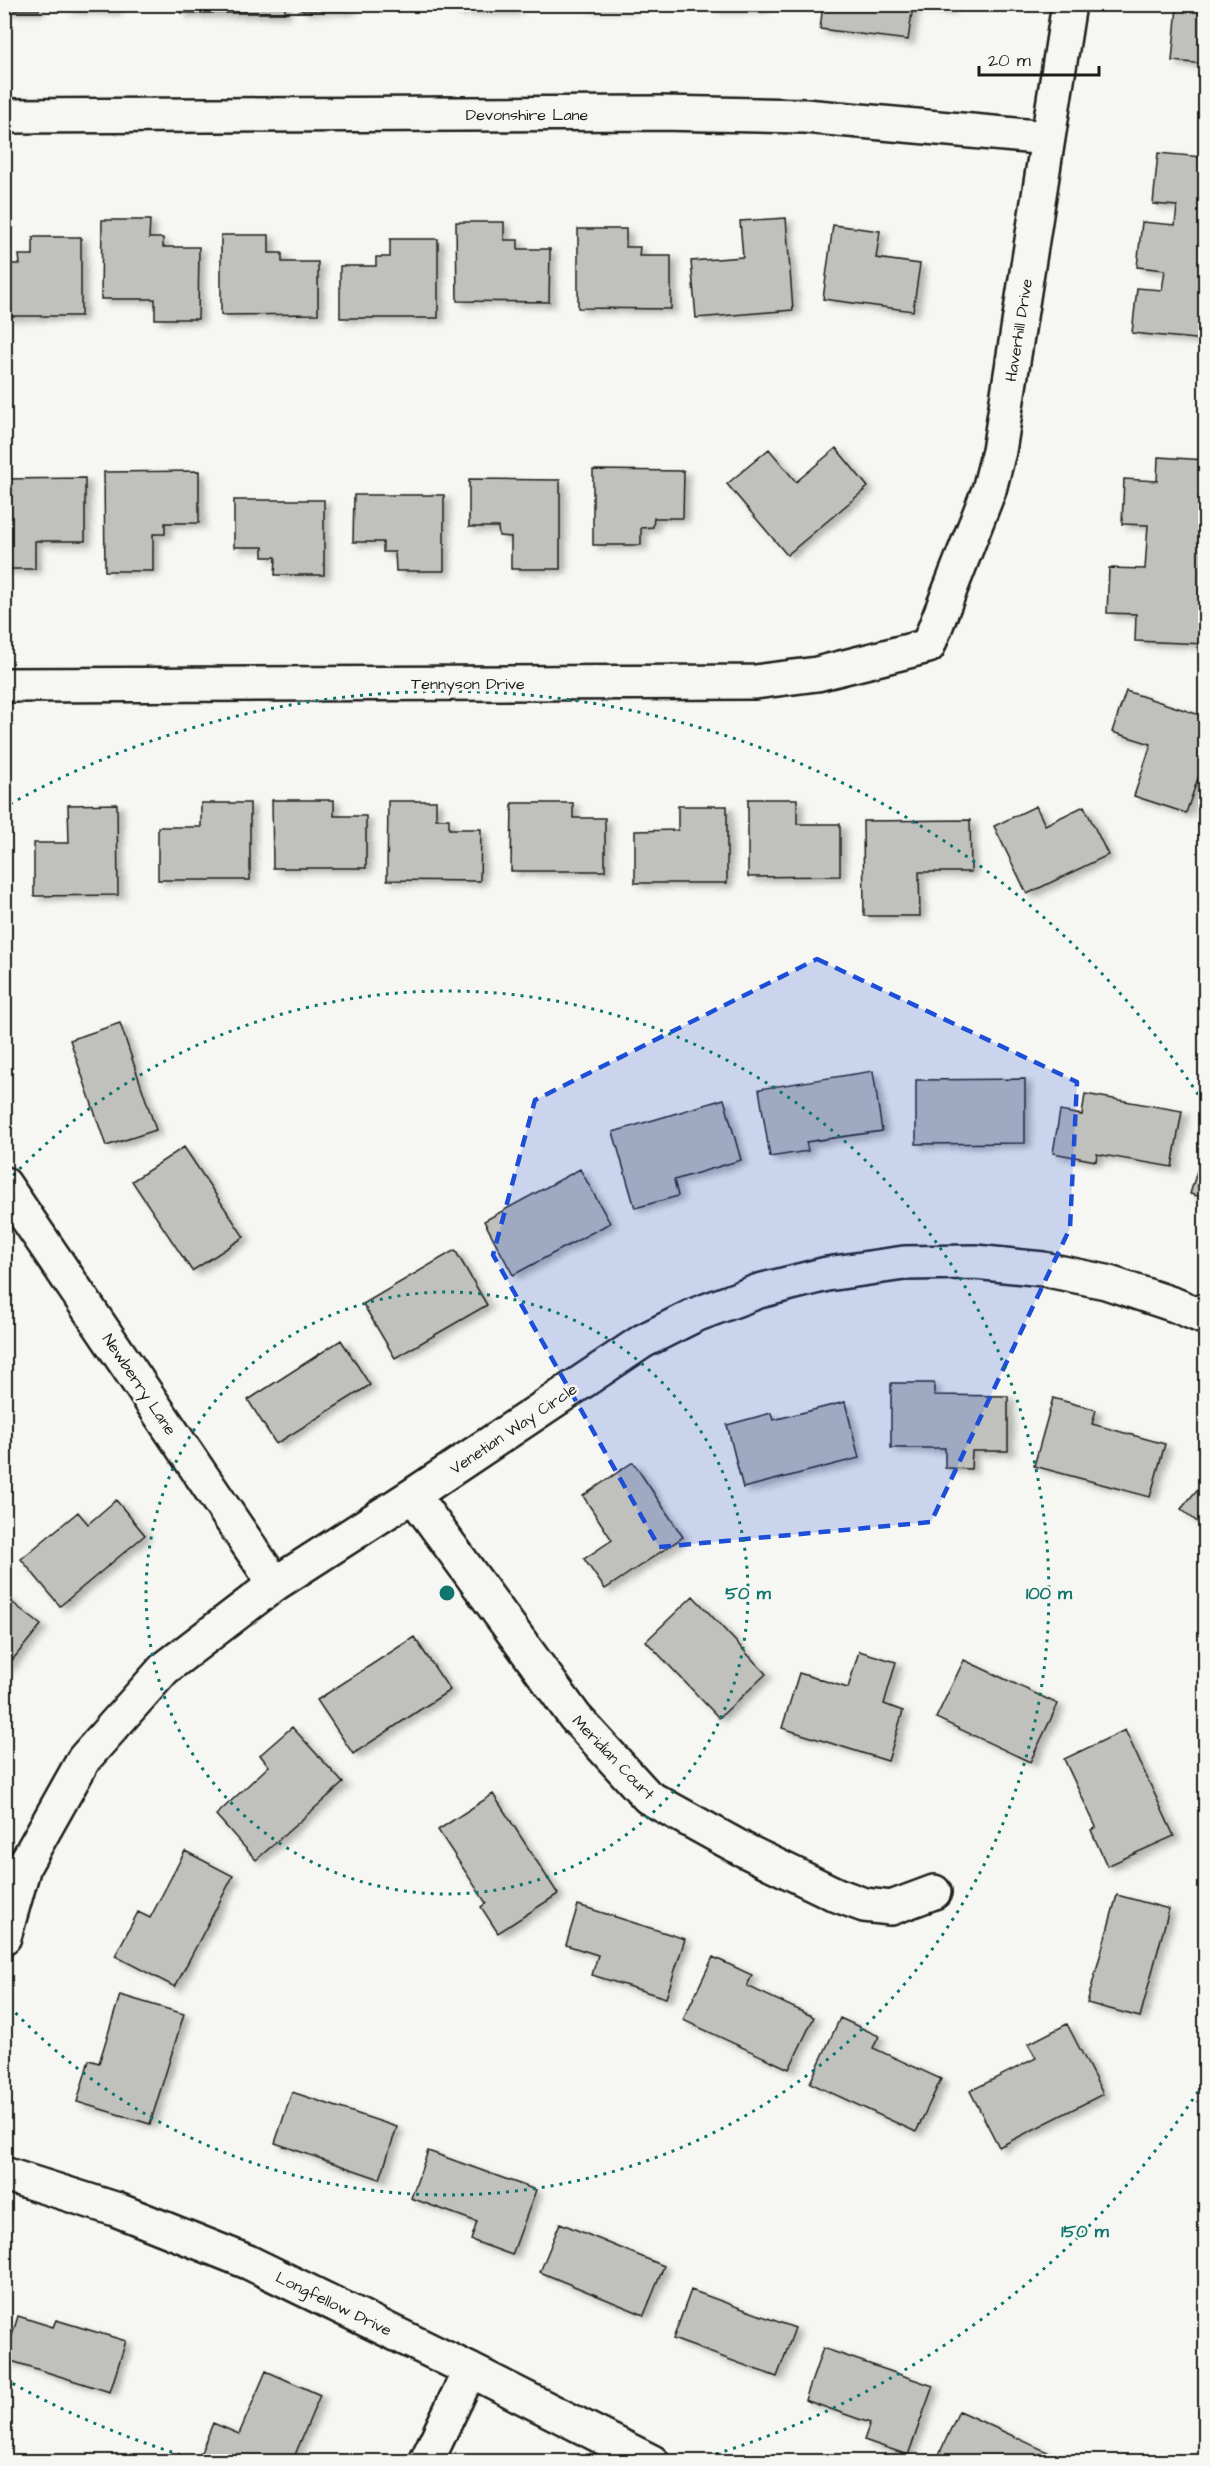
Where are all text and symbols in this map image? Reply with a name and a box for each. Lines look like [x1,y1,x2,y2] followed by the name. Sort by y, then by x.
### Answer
[979,39,1099,77] scale bar
[988,48,1031,73] text: 20 m
[466,104,589,126] street label: Devonshire Lane
[1000,277,1038,383] street label: Haverhill Drive
[411,673,525,696] street label: Tennyson Drive
[96,1330,181,1440] street label: Newberry Lane
[446,1378,582,1480] street label: Venetian Way Circle
[725,1581,772,1606] text: 50 m
[1026,1581,1073,1606] text: 100 m
[437,1583,457,1603] centre of rings
[567,1710,660,1805] street label: Meridian Court
[1061,2219,1110,2244] text: 150 m
[271,2266,396,2343] street label: Longfellow Drive

